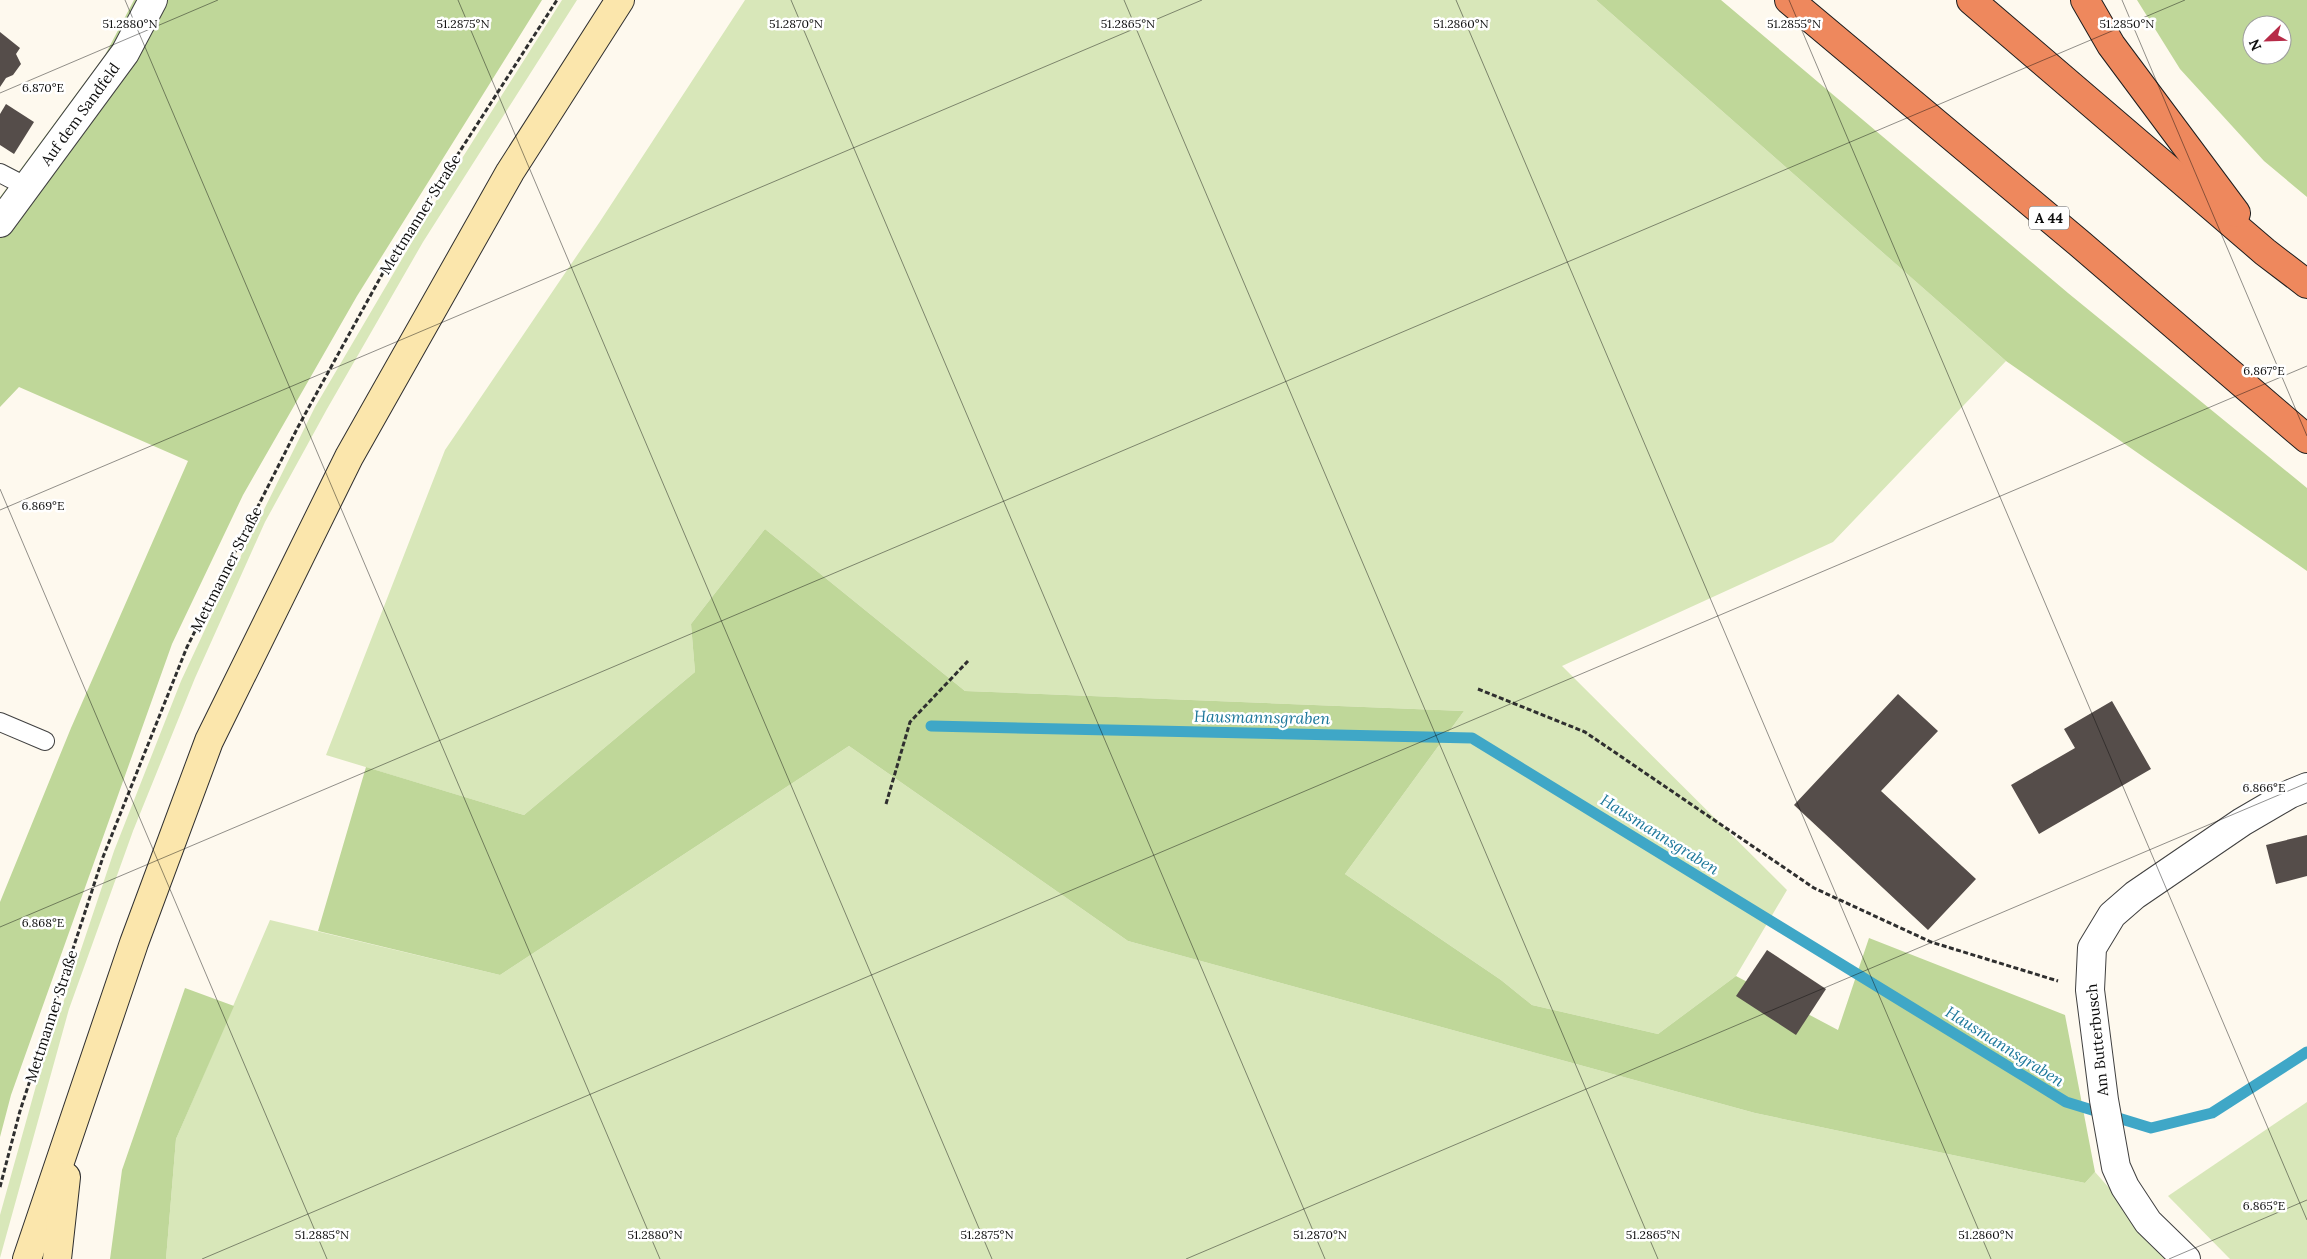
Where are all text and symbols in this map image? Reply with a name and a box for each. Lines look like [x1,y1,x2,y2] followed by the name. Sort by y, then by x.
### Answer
[2242,15,2292,65] north arrow
[102,16,158,31] text: 51.2880°N
[436,16,490,31] text: 51.2875°N
[769,16,823,31] text: 51.2870°N
[1101,16,1155,31] text: 51.2865°N
[1433,16,1489,31] text: 51.2860°N
[1767,16,1821,31] text: 51.2855°N
[2099,16,2155,31] text: 51.2850°N
[2245,36,2265,54] text: N
[36,59,124,170] street label: Auf dem Sandfeld
[22,80,64,95] text: 6.870°E
[375,150,465,278] street label: Mettmanner Straße
[2029,207,2069,230] road number: A 44
[2243,363,2285,378] text: 6.867°E
[22,498,64,513] text: 6.869°E
[186,503,266,635] street label: Mettmanner Straße
[1194,706,1330,728] water label: Hausmannsgraben
[2243,780,2285,795] text: 6.866°E
[1597,789,1723,879] water label: Hausmannsgraben
[22,915,64,930] text: 6.868°E
[21,947,81,1085] street label: Mettmanner Straße
[2082,983,2112,1098] street label: Am Butterbusch
[1942,1001,2068,1091] water label: Hausmannsgraben
[2243,1198,2285,1213] text: 6.865°E
[295,1227,349,1242] text: 51.2885°N
[627,1227,683,1242] text: 51.2880°N
[960,1227,1014,1242] text: 51.2875°N
[1293,1227,1347,1242] text: 51.2870°N
[1626,1227,1680,1242] text: 51.2865°N
[1958,1227,2014,1242] text: 51.2860°N

